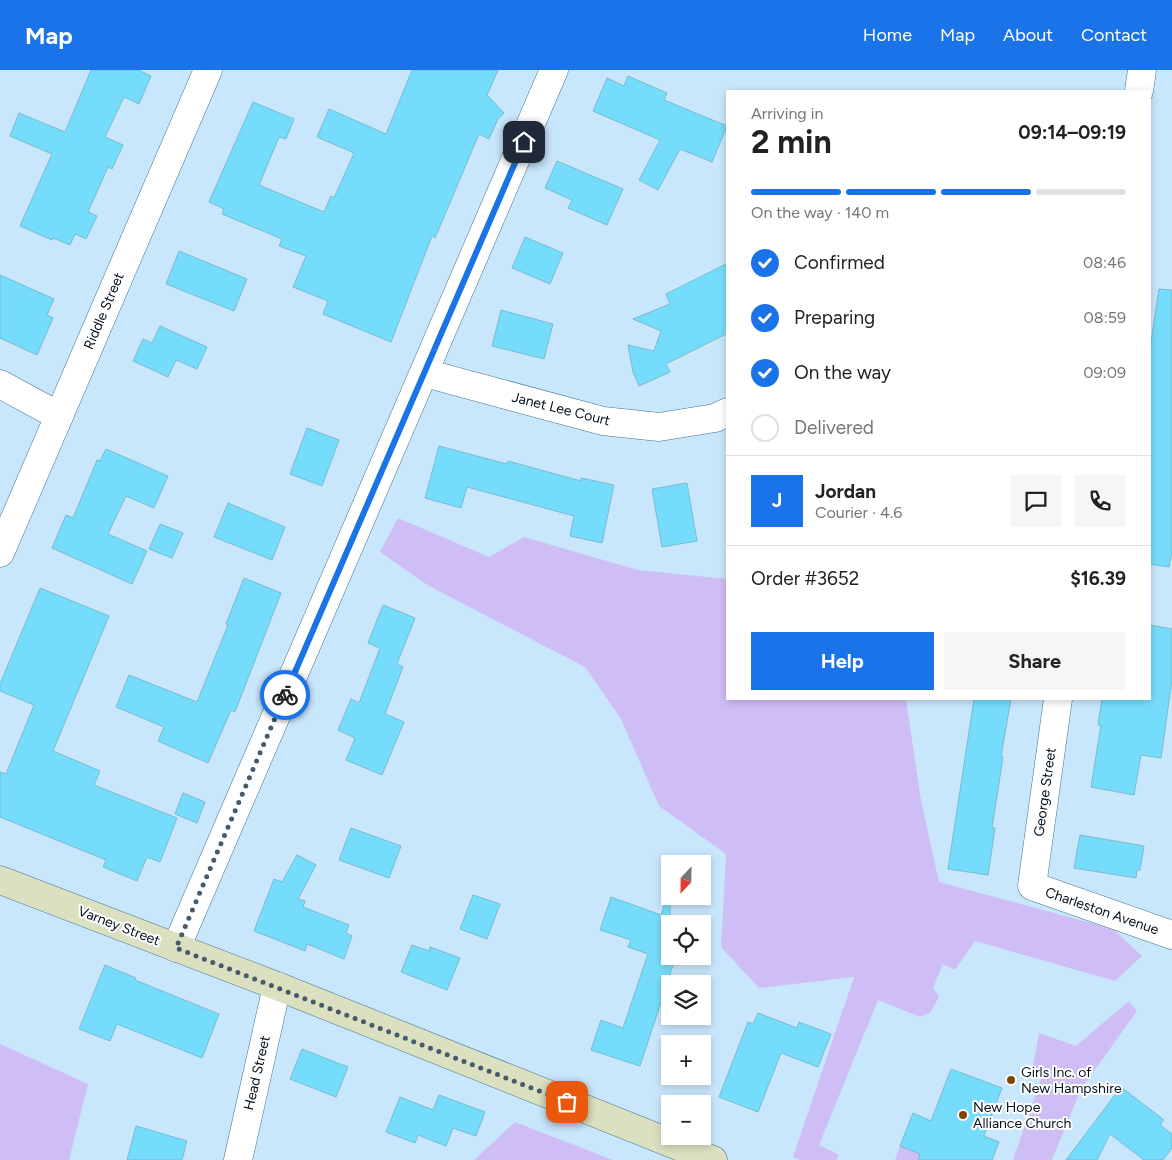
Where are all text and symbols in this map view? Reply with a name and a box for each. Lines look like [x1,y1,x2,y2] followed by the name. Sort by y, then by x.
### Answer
[25,21,73,50] text: Map
[863,24,912,46] text: Home
[940,24,975,46] text: Map
[1003,24,1053,46] text: About
[1081,24,1147,46] text: Contact
[751,104,823,123] text: Arriving in
[503,121,545,163] pin
[1018,121,1126,144] text: 09:14–09:19
[751,123,832,161] text: 2 min
[510,128,538,156] icon: home
[751,203,889,222] text: On the way · 140 m
[751,249,779,277] icon: check
[794,251,885,274] text: Confirmed
[1083,253,1126,272] text: 08:46
[80,270,128,352] street label: Riddle Street
[751,304,779,332] icon: check
[794,306,875,329] text: Preparing
[1084,308,1126,327] text: 08:59
[751,359,779,387] icon: check
[794,361,891,384] text: On the way
[1083,363,1126,382] text: 09:09
[510,389,612,429] street label: Janet Lee Court
[794,416,874,439] text: Delivered
[1010,475,1062,527] button: chat
[1074,475,1126,527] button: phone
[815,480,876,503] text: Jordan
[772,489,782,512] text: J
[815,503,902,522] text: Courier · 4.6
[751,567,859,590] text: Order #3652
[1070,567,1126,590] text: $16.39
[751,632,934,690] button: Help
[944,632,1126,690] button: Share
[260,670,310,720] courier
[271,681,299,709] icon: bike
[1030,746,1060,838] street label: George Street
[661,855,711,905] north arrow
[661,855,711,1145] map controls
[1043,884,1161,939] street label: Charleston Avenue
[76,903,162,949] street label: Varney Street
[661,915,711,965] button: locate
[661,975,711,1025] button: layers
[240,1034,274,1112] street label: Head Street
[661,1035,711,1085] button: +
[1021,1064,1122,1097] place label: Girls Inc. of New Hampshire
[1005,1074,1017,1086] marker: Girls Inc. of New Hampshire
[546,1081,588,1123] pin
[553,1088,581,1116] icon: bag
[661,1095,711,1145] button: −
[973,1099,1072,1132] place label: New Hope Alliance Church
[957,1109,969,1121] marker: New Hope Alliance Church

